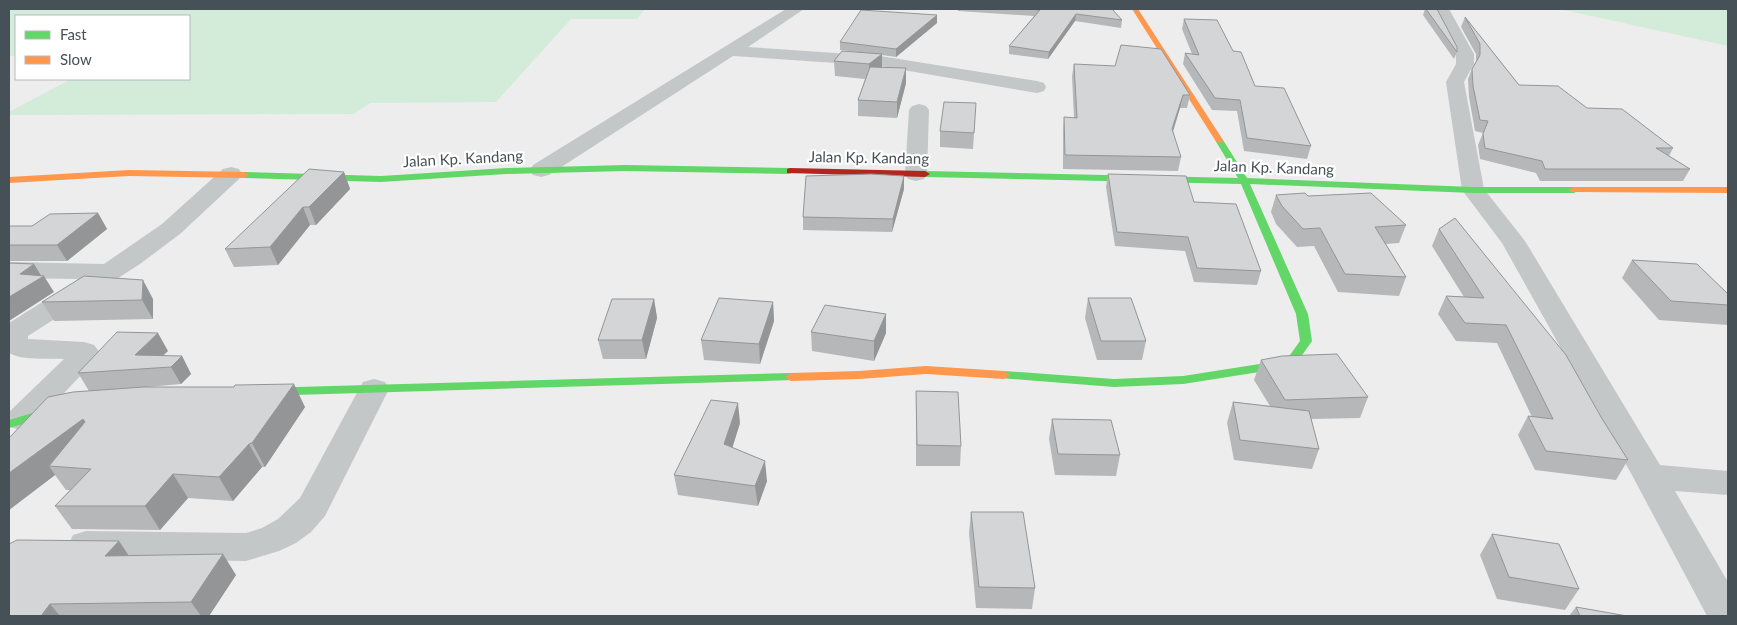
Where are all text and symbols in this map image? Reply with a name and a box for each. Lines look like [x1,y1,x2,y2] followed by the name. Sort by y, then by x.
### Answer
[15,15,190,80] legend
[60,25,87,43] text: Fast
[60,50,92,68] text: Slow
[402,146,524,170] street label: Jalan Kp. Kandang
[809,147,929,167] street label: Jalan Kp. Kandang
[1214,156,1335,178] street label: Jalan Kp. Kandang

